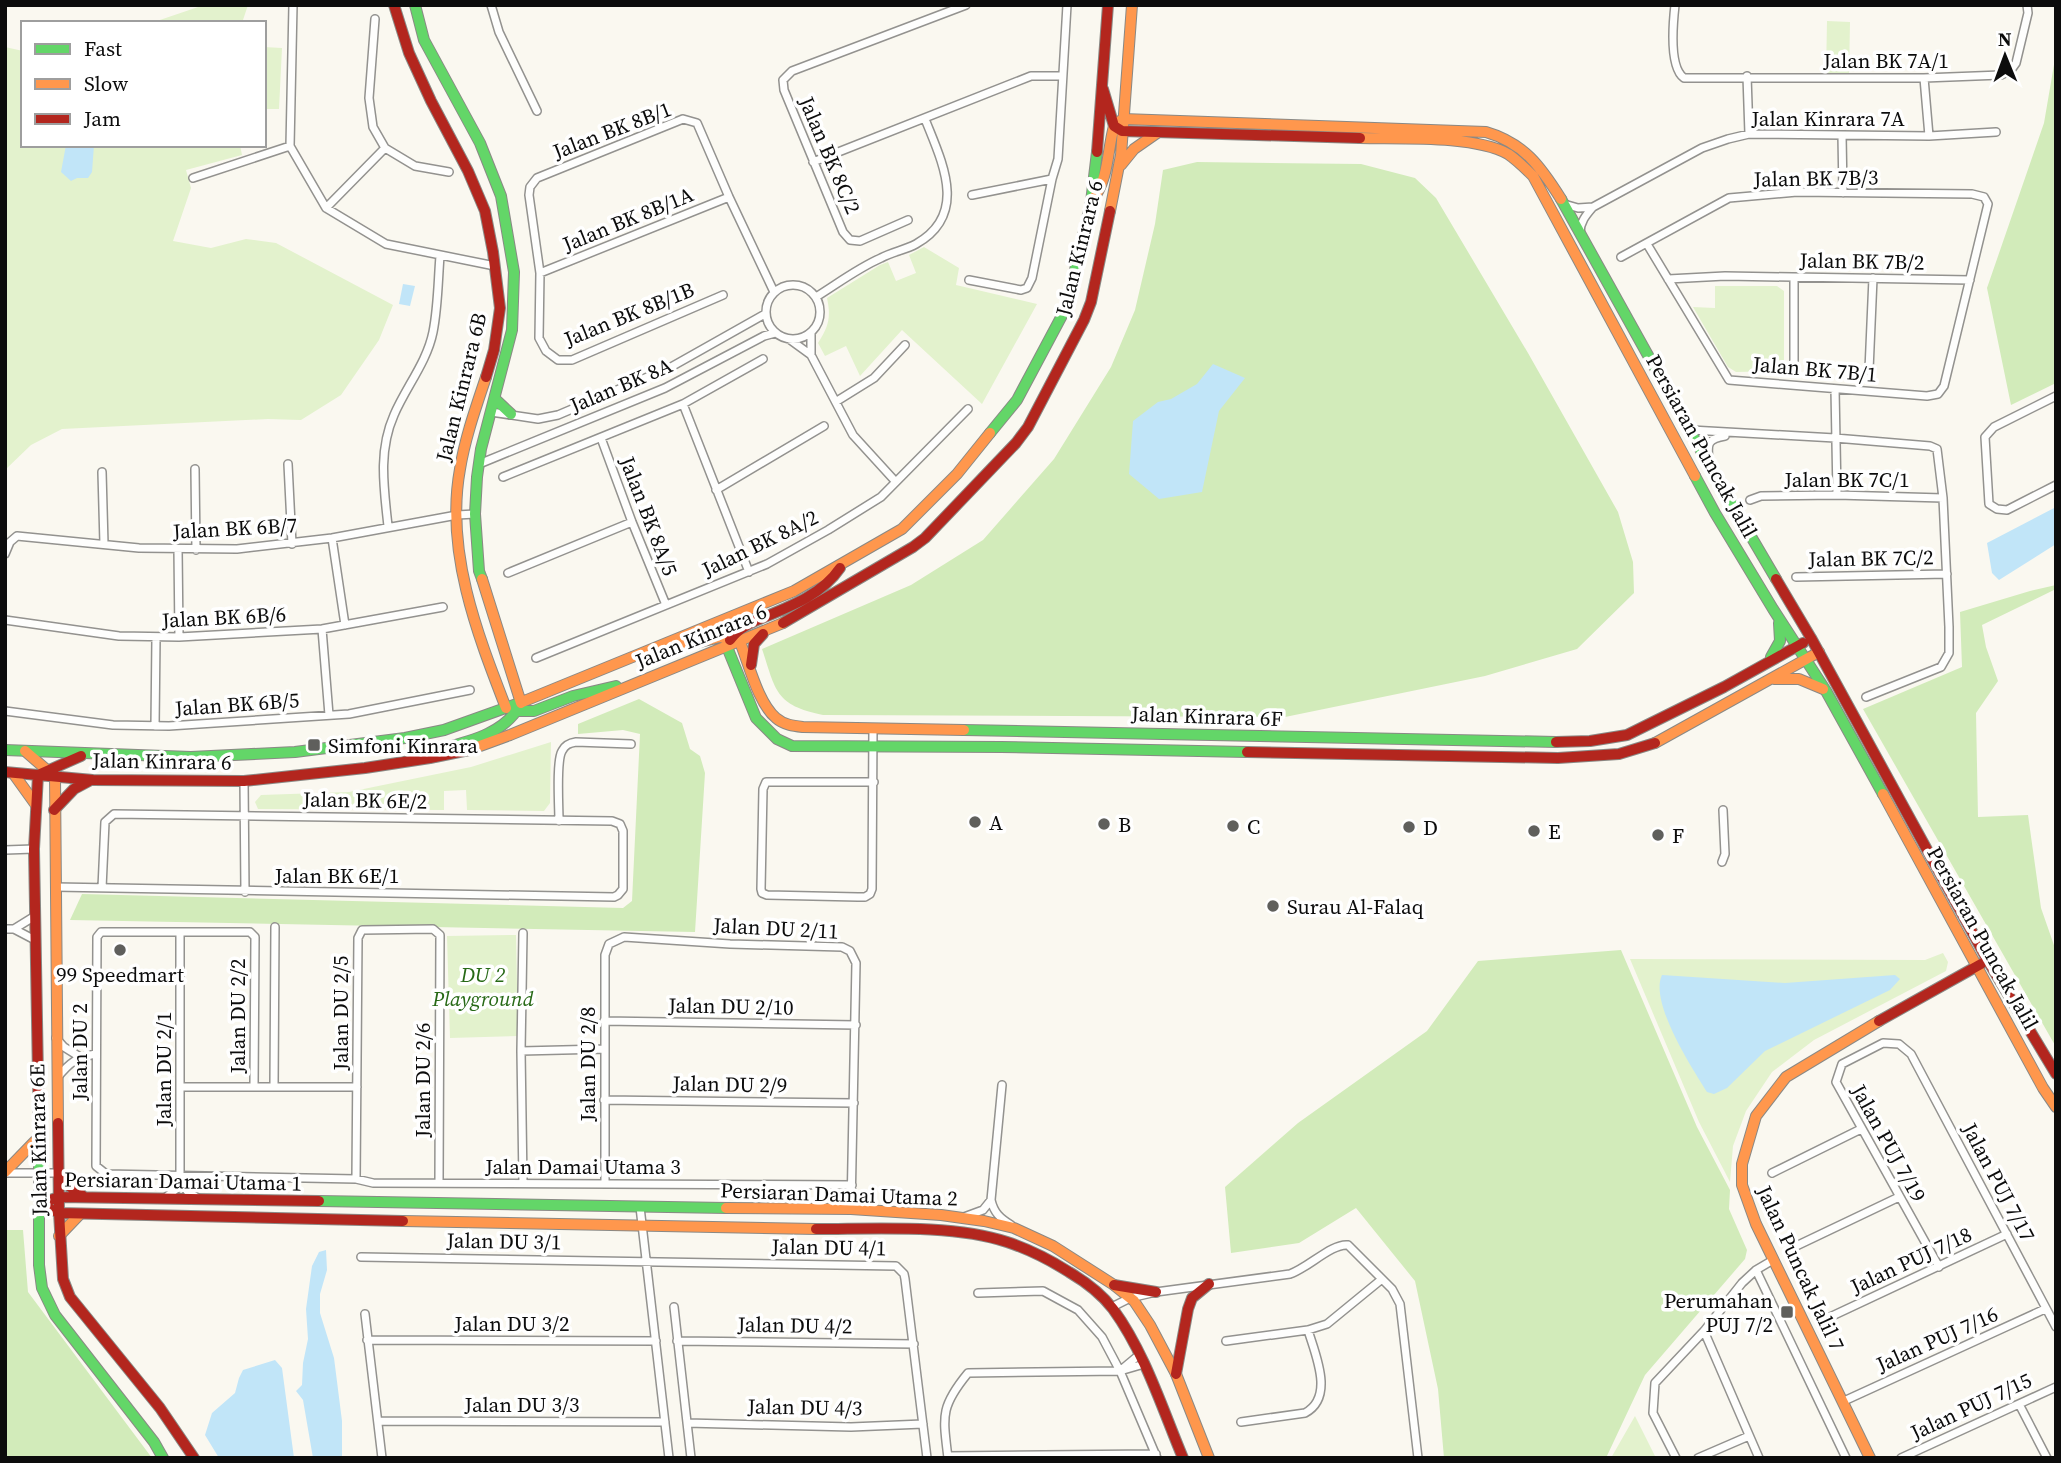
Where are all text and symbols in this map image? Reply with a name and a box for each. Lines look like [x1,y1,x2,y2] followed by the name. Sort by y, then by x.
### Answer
[21,21,266,147] legend
[1970,21,2040,91] north arrow
[1998,26,2012,52] text: N
[84,34,122,63] text: Fast
[1822,46,1949,75] street label: Jalan BK 7A/1
[84,69,128,98] text: Slow
[792,91,868,218] street label: Jalan BK 8C/2
[548,94,675,166] street label: Jalan BK 8B/1
[83,104,121,133] text: Jam
[1750,104,1905,133] street label: Jalan Kinrara 7A
[1752,162,1879,194] street label: Jalan BK 7B/3
[1048,177,1110,320] street label: Jalan Kinrara 6
[557,180,698,259] street label: Jalan BK 8B/1A
[1798,245,1925,277] street label: Jalan BK 7B/2
[559,275,698,354] street label: Jalan BK 8B/1B
[428,310,494,465] street label: Jalan Kinrara 6B
[1639,349,1765,543] street label: Persiaran Puncak Jalil
[1751,349,1878,389] street label: Jalan BK 7B/1
[565,350,677,420] street label: Jalan BK 8A
[613,451,685,580] street label: Jalan BK 8A/5
[1783,465,1910,494] street label: Jalan BK 7C/1
[696,502,823,584] street label: Jalan BK 8A/2
[171,510,298,546] street label: Jalan BK 6B/7
[1807,542,1934,574] street label: Jalan BK 7C/2
[630,596,771,676] street label: Jalan Kinrara 6
[160,599,287,635] street label: Jalan BK 6B/6
[173,685,300,723] street label: Jalan BK 6B/5
[1130,699,1283,733] street label: Jalan Kinrara 6F
[328,731,478,760] place label: Simfoni Kinrara
[306,737,322,753] marker: Simfoni Kinrara
[91,745,232,777] street label: Jalan Kinrara 6
[302,784,427,816] street label: Jalan BK 6E/2
[989,808,1003,837] place label: A
[1118,810,1131,839] place label: B
[1247,812,1260,841] place label: C
[1423,813,1438,842] place label: D
[967,814,983,830] marker: A
[1096,816,1112,832] marker: B
[1548,817,1561,846] place label: E
[1225,818,1241,834] marker: C
[1401,819,1417,835] marker: D
[1672,821,1684,850] place label: F
[1526,823,1542,839] marker: E
[1650,827,1666,843] marker: F
[1920,841,2046,1035] street label: Persiaran Puncak Jalil
[274,861,399,890] street label: Jalan BK 6E/1
[1287,892,1424,921] place label: Surau Al-Falaq
[1265,898,1281,914] marker: Surau Al-Falaq
[712,910,839,946] street label: Jalan DU 2/11
[112,942,128,958] marker: 99 Speedmart
[326,956,355,1071] street label: Jalan DU 2/5
[223,959,252,1074] street label: Jalan DU 2/2
[56,960,184,989] place label: 99 Speedmart
[431,960,534,1013] park label: DU 2 Playground
[667,990,794,1022] street label: Jalan DU 2/10
[65,1003,94,1102] street label: Jalan DU 2
[573,1007,602,1122] street label: Jalan DU 2/8
[149,1012,178,1127] street label: Jalan DU 2/1
[408,1023,437,1138] street label: Jalan DU 2/6
[22,1064,54,1217] street label: Jalan Kinrara 6E
[671,1068,788,1099] street label: Jalan DU 2/9
[1844,1078,1933,1207] street label: Jalan PUJ 7/19
[1955,1117,2042,1246] street label: Jalan PUJ 7/17
[484,1152,681,1181] street label: Jalan Damai Utama 3
[64,1164,302,1198] street label: Persiaran Damai Utama 1
[720,1175,958,1213] street label: Persiaran Damai Utama 2
[1750,1180,1852,1355] street label: Jalan Puncak Jalil 7
[1845,1219,1976,1301] street label: Jalan PUJ 7/18
[445,1225,562,1256] street label: Jalan DU 3/1
[770,1231,887,1262] street label: Jalan DU 4/1
[1664,1286,1773,1339] place label: Perumahan PUJ 7/2
[1871,1299,2002,1379] street label: Jalan PUJ 7/16
[1779,1304,1795,1320] marker: Perumahan PUJ 7/2
[454,1309,569,1338] street label: Jalan DU 3/2
[736,1309,853,1340] street label: Jalan DU 4/2
[1905,1365,2036,1447] street label: Jalan PUJ 7/15
[464,1390,579,1419] street label: Jalan DU 3/3
[746,1391,863,1422] street label: Jalan DU 4/3

